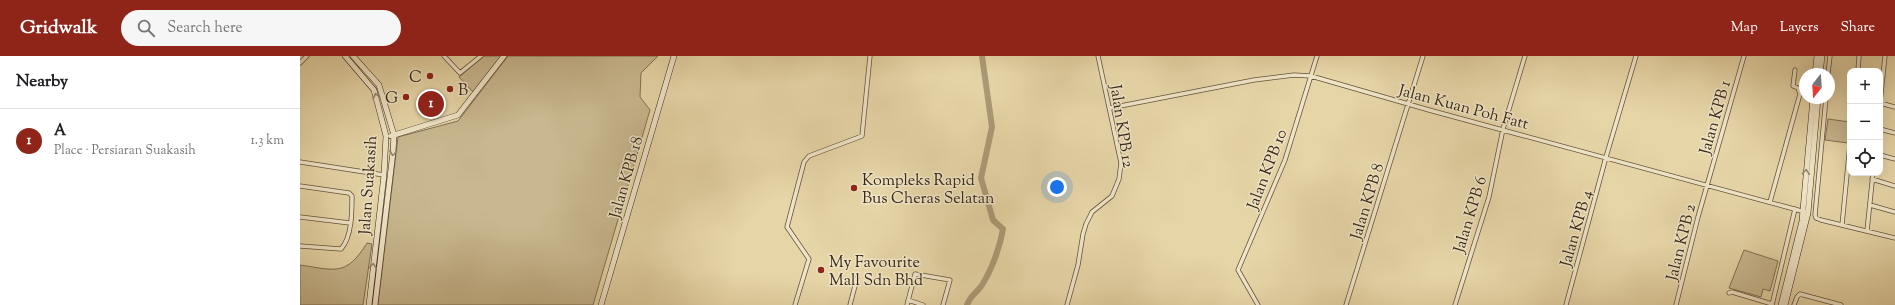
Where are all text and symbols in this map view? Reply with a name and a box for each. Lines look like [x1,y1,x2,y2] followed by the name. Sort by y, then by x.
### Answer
[121,10,401,46] search box
[20,15,97,42] text: Gridwalk
[135,17,157,39] icon: search
[167,18,243,39] text: Search here
[1731,18,1758,38] text: Map
[1780,18,1818,38] text: Layers
[1840,18,1875,38] text: Share
[409,67,422,90] place label: C
[1799,68,1835,104] north arrow
[1847,68,1883,176] map controls
[1847,68,1883,104] button: +
[16,70,68,94] text: Nearby
[425,71,435,81] marker: C
[1695,77,1738,158] street label: Jalan KPB 1
[458,80,468,103] place label: B
[1395,80,1531,137] street label: Jalan Kuan Poh Fatt
[1102,82,1139,170] street label: Jalan KPB 12
[445,84,455,94] marker: B
[385,88,398,111] place label: G
[418,89,444,119] pin: 1
[401,92,411,102] marker: G
[372,93,381,100] one-way arrow
[1847,104,1883,140] button: −
[54,121,66,142] text: A
[1242,126,1294,214] street label: Jalan KPB 10
[27,132,31,150] text: 1
[250,132,284,150] text: 1.3 km
[354,134,384,236] street label: Jalan Suakasih
[604,134,650,222] street label: Jalan KPB 18
[1847,140,1883,176] button: locate
[54,142,196,160] text: Place · Persiaran Suakasih
[388,150,397,156] one-way arrow
[1346,161,1391,244] street label: Jalan KPB 8
[1801,169,1810,175] one-way arrow
[862,170,995,211] place label: Kompleks Rapid Bus Cheras Selatan
[1449,174,1494,257] street label: Jalan KPB 6
[1047,177,1067,197] your location
[849,183,859,193] marker: Kompleks Rapid Bus Cheras Selatan
[1555,188,1599,271] street label: Jalan KPB 4
[1662,201,1703,284] street label: Jalan KPB 2
[829,252,923,293] place label: My Favourite Mall Sdn Bhd
[369,263,378,269] one-way arrow
[816,265,826,275] marker: My Favourite Mall Sdn Bhd

